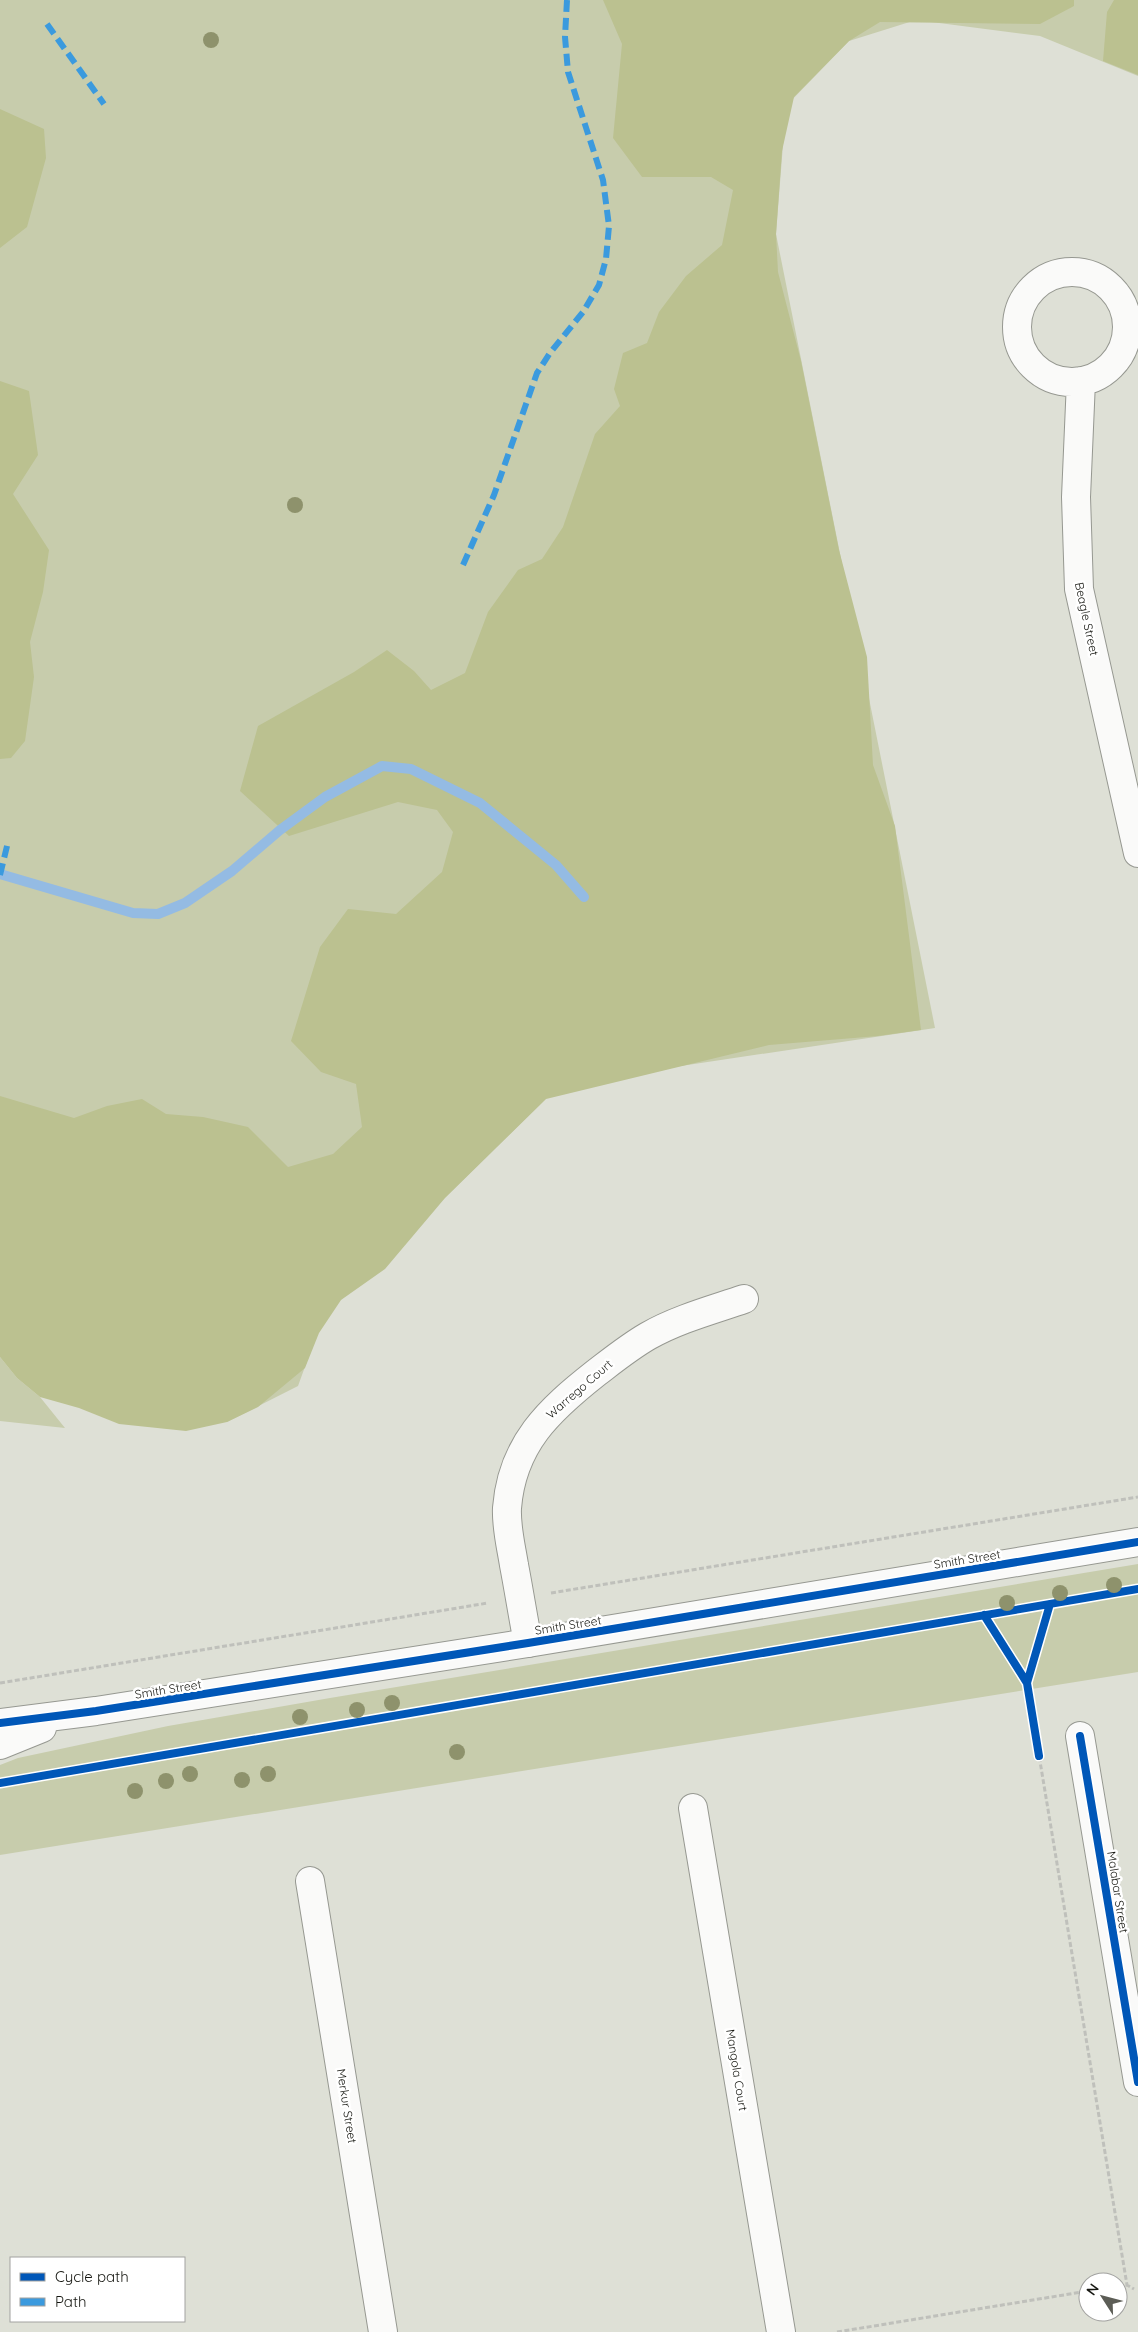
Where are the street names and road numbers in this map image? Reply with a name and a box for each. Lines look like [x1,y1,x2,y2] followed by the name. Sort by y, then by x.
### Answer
[1072,581,1102,657] street label: Beagle Street
[543,1356,615,1422] street label: Warrego Court
[933,1546,1001,1572] street label: Smith Street
[534,1612,602,1638] street label: Smith Street
[134,1676,202,1702] street label: Smith Street
[1104,1850,1132,1934] street label: Malabar Street
[723,2028,751,2112] street label: Mangola Court
[334,2068,360,2144] street label: Merkur Street

